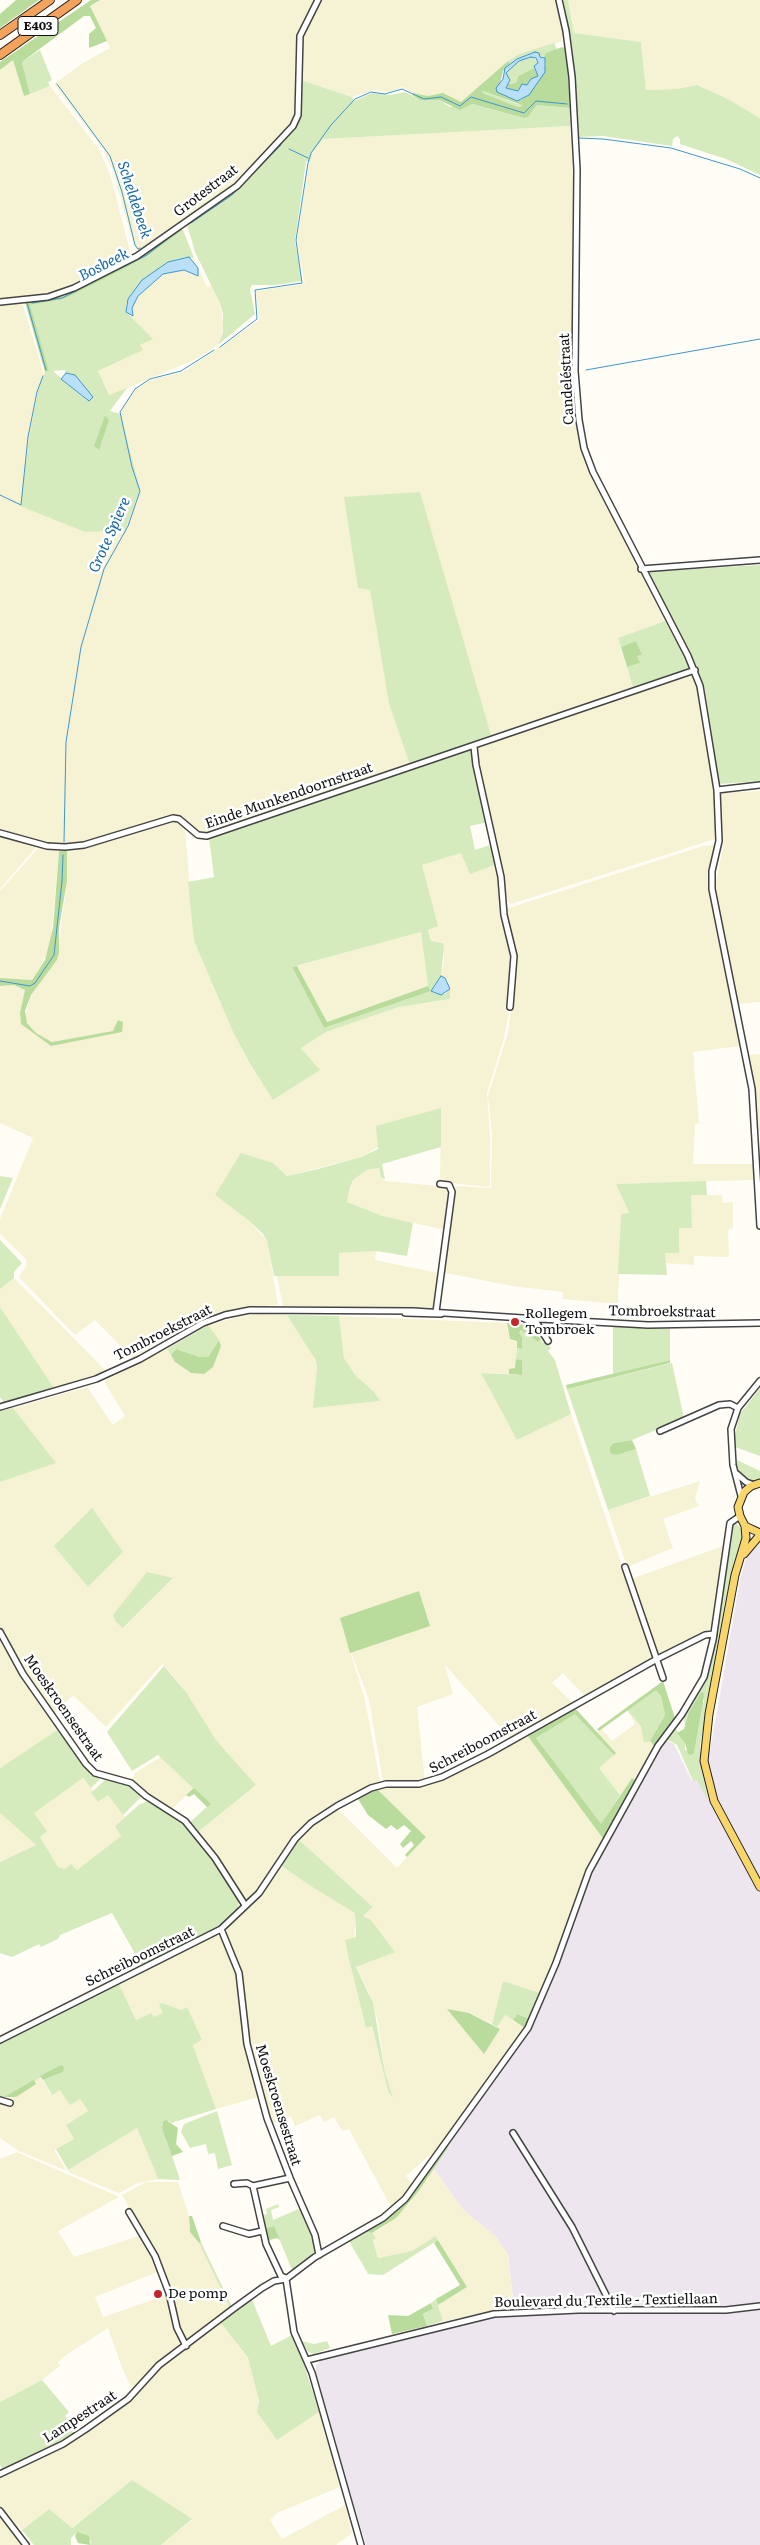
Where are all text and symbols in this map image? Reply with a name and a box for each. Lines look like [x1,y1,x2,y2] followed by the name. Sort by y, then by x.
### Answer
[18,16,58,36] road number: E403
[113,159,155,241] water label: Scheldebeek
[171,161,241,221] street label: Grotestraat
[76,245,132,285] water label: Bosbeek
[556,333,578,425] street label: Candeléstraat
[85,494,135,576] water label: Grote Spiere
[203,759,375,833] street label: Einde Munkendoornstraat
[111,1301,215,1365] street label: Tombroekstraat
[608,1303,716,1321] street label: Tombroekstraat
[525,1306,594,1338] place label: Rollegem Tombroek
[509,1316,521,1328] marker: Rollegem Tombroek
[20,1651,106,1765] street label: Moeskroensestraat
[426,1707,540,1777] street label: Schreiboomstraat
[83,1923,197,1991] street label: Schreiboomstraat
[251,2042,305,2168] street label: Moeskroensestraat
[168,2286,228,2302] place label: De pomp
[152,2288,164,2300] marker: De pomp
[494,2291,718,2311] street label: Boulevard du Textile - Textiellaan
[40,2387,120,2447] street label: Lampestraat

